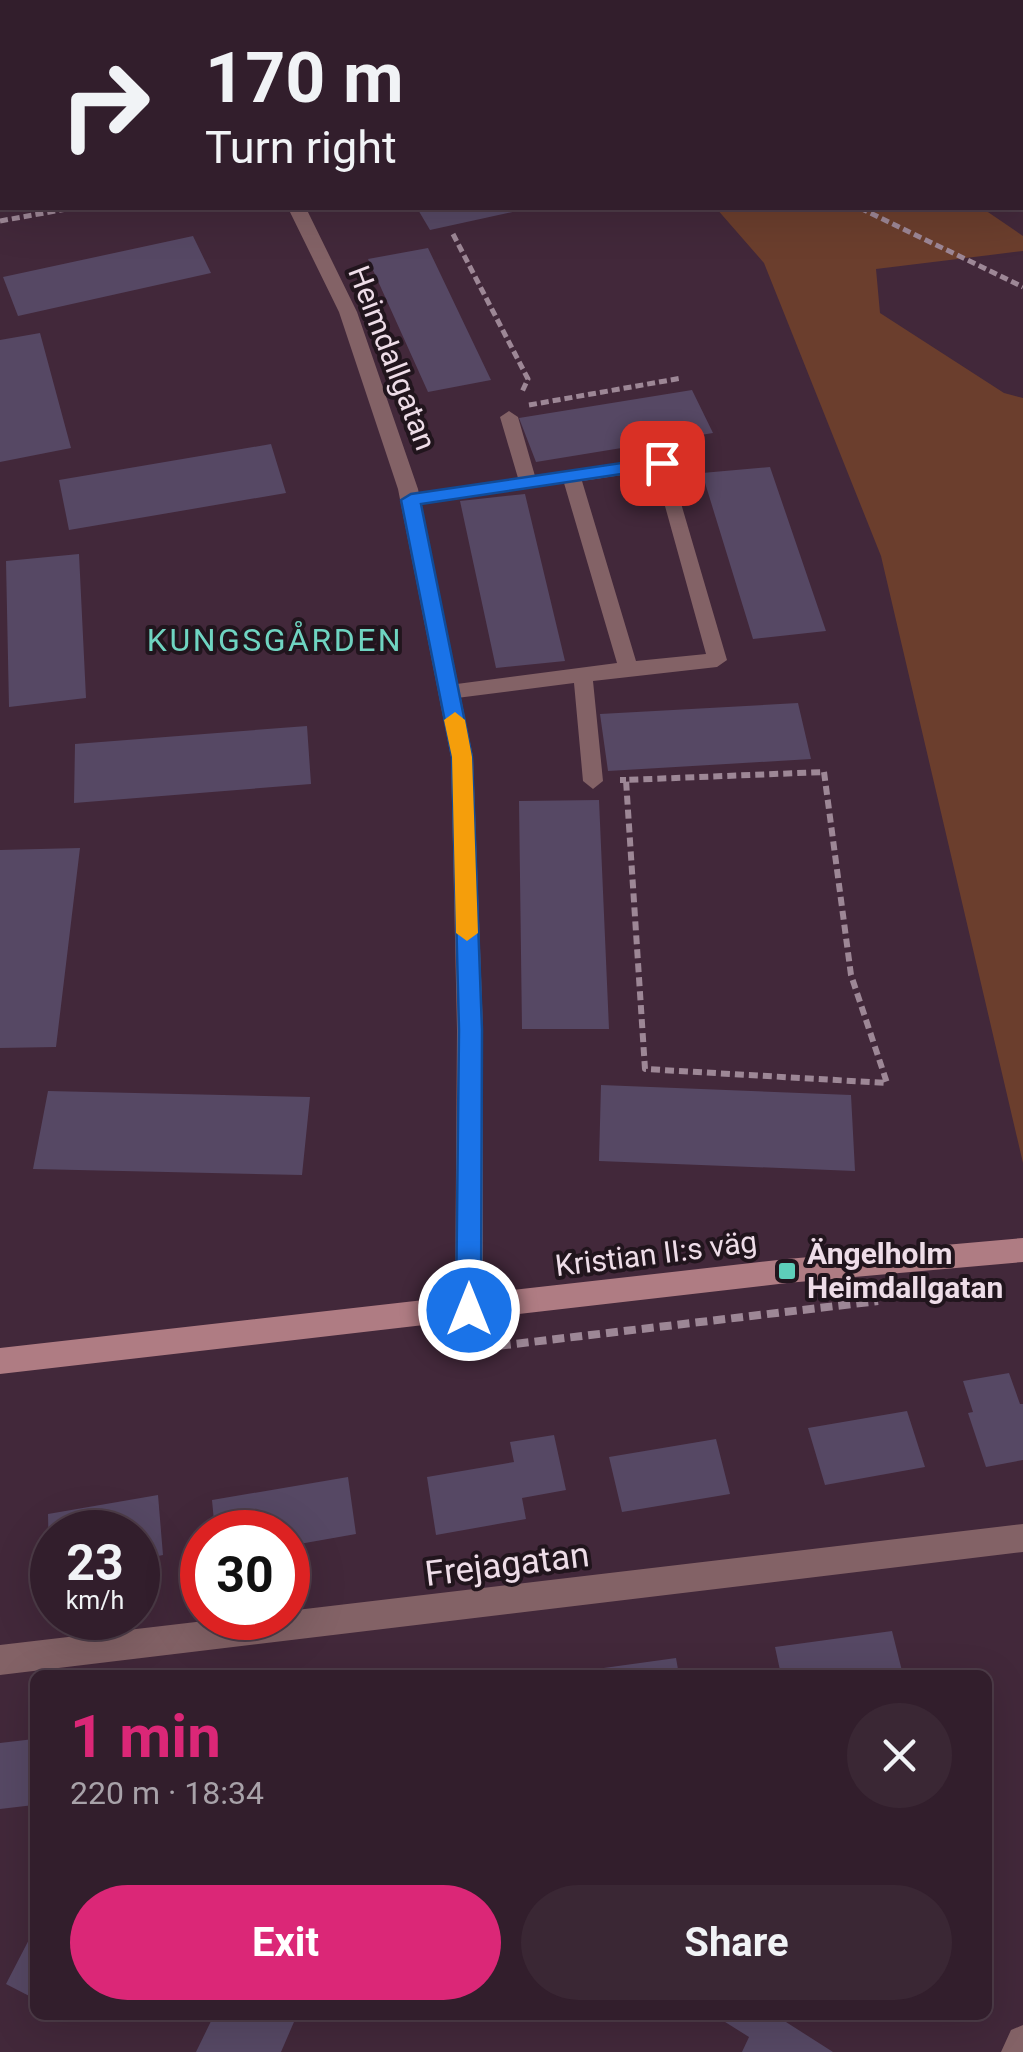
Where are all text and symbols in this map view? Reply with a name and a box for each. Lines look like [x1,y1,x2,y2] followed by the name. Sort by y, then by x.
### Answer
[205,37,404,119] text: 170 m
[40,40,170,170] icon: right
[205,121,397,174] text: Turn right
[341,261,444,455] street label: Heimdallgatan
[620,421,705,506] pin
[635,436,690,491] icon: arrive
[147,620,403,659] district label: KUNGSGÅRDEN
[553,1224,759,1283] street label: Kristian II:s väg
[807,1236,1003,1305] place label: Ängelholm Heimdallgatan
[417,1258,521,1362] position arrow
[776,1260,798,1282] marker: Ängelholm Heimdallgatan
[180,1510,310,1640] speed limit sign: 30
[66,1534,124,1592] text: 23
[423,1534,591,1595] street label: Frejagatan
[66,1586,124,1615] text: km/h
[70,1701,221,1772] text: 1 min
[847,1703,952,1808] button: close
[70,1774,264,1812] text: 220 m · 18:34
[70,1885,501,2000] button: Exit
[521,1885,952,2000] button: Share

